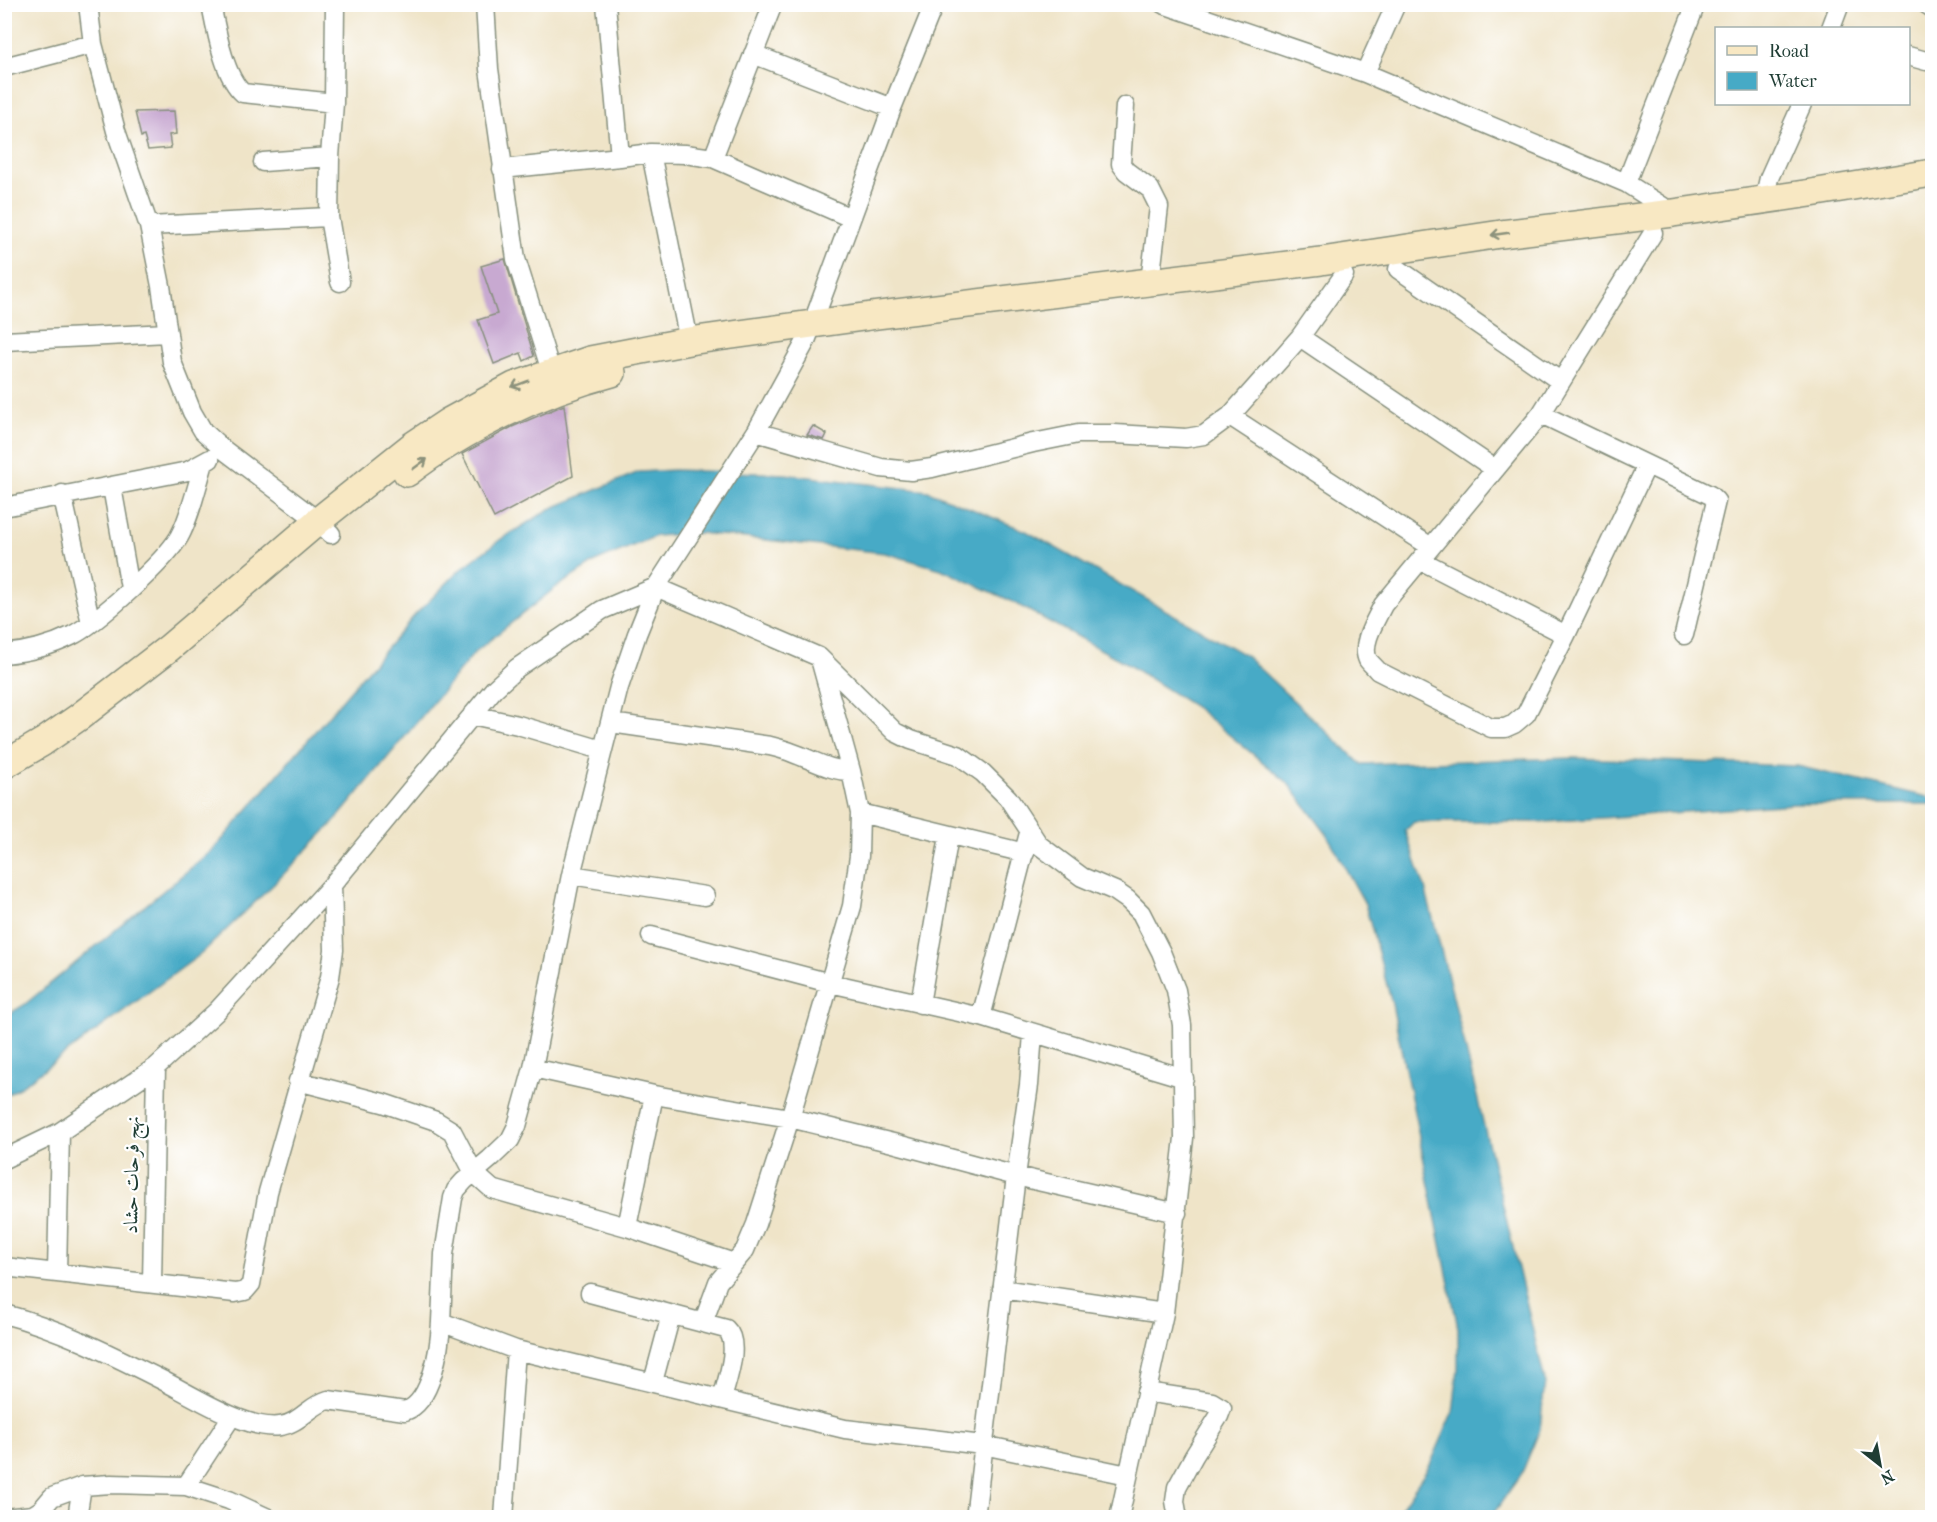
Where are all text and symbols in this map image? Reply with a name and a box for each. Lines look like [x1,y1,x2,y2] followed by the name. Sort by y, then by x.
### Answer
[1715,27,1910,105] legend
[1769,41,1809,62] text: Road
[1768,71,1817,92] text: Water
[1491,229,1511,240] one-way arrow
[511,379,530,390] one-way arrow
[411,458,427,470] one-way arrow
[119,1116,150,1234] street label: نهج فرحات حشاد
[1850,1435,1910,1495] north arrow
[1877,1466,1898,1489] text: N

